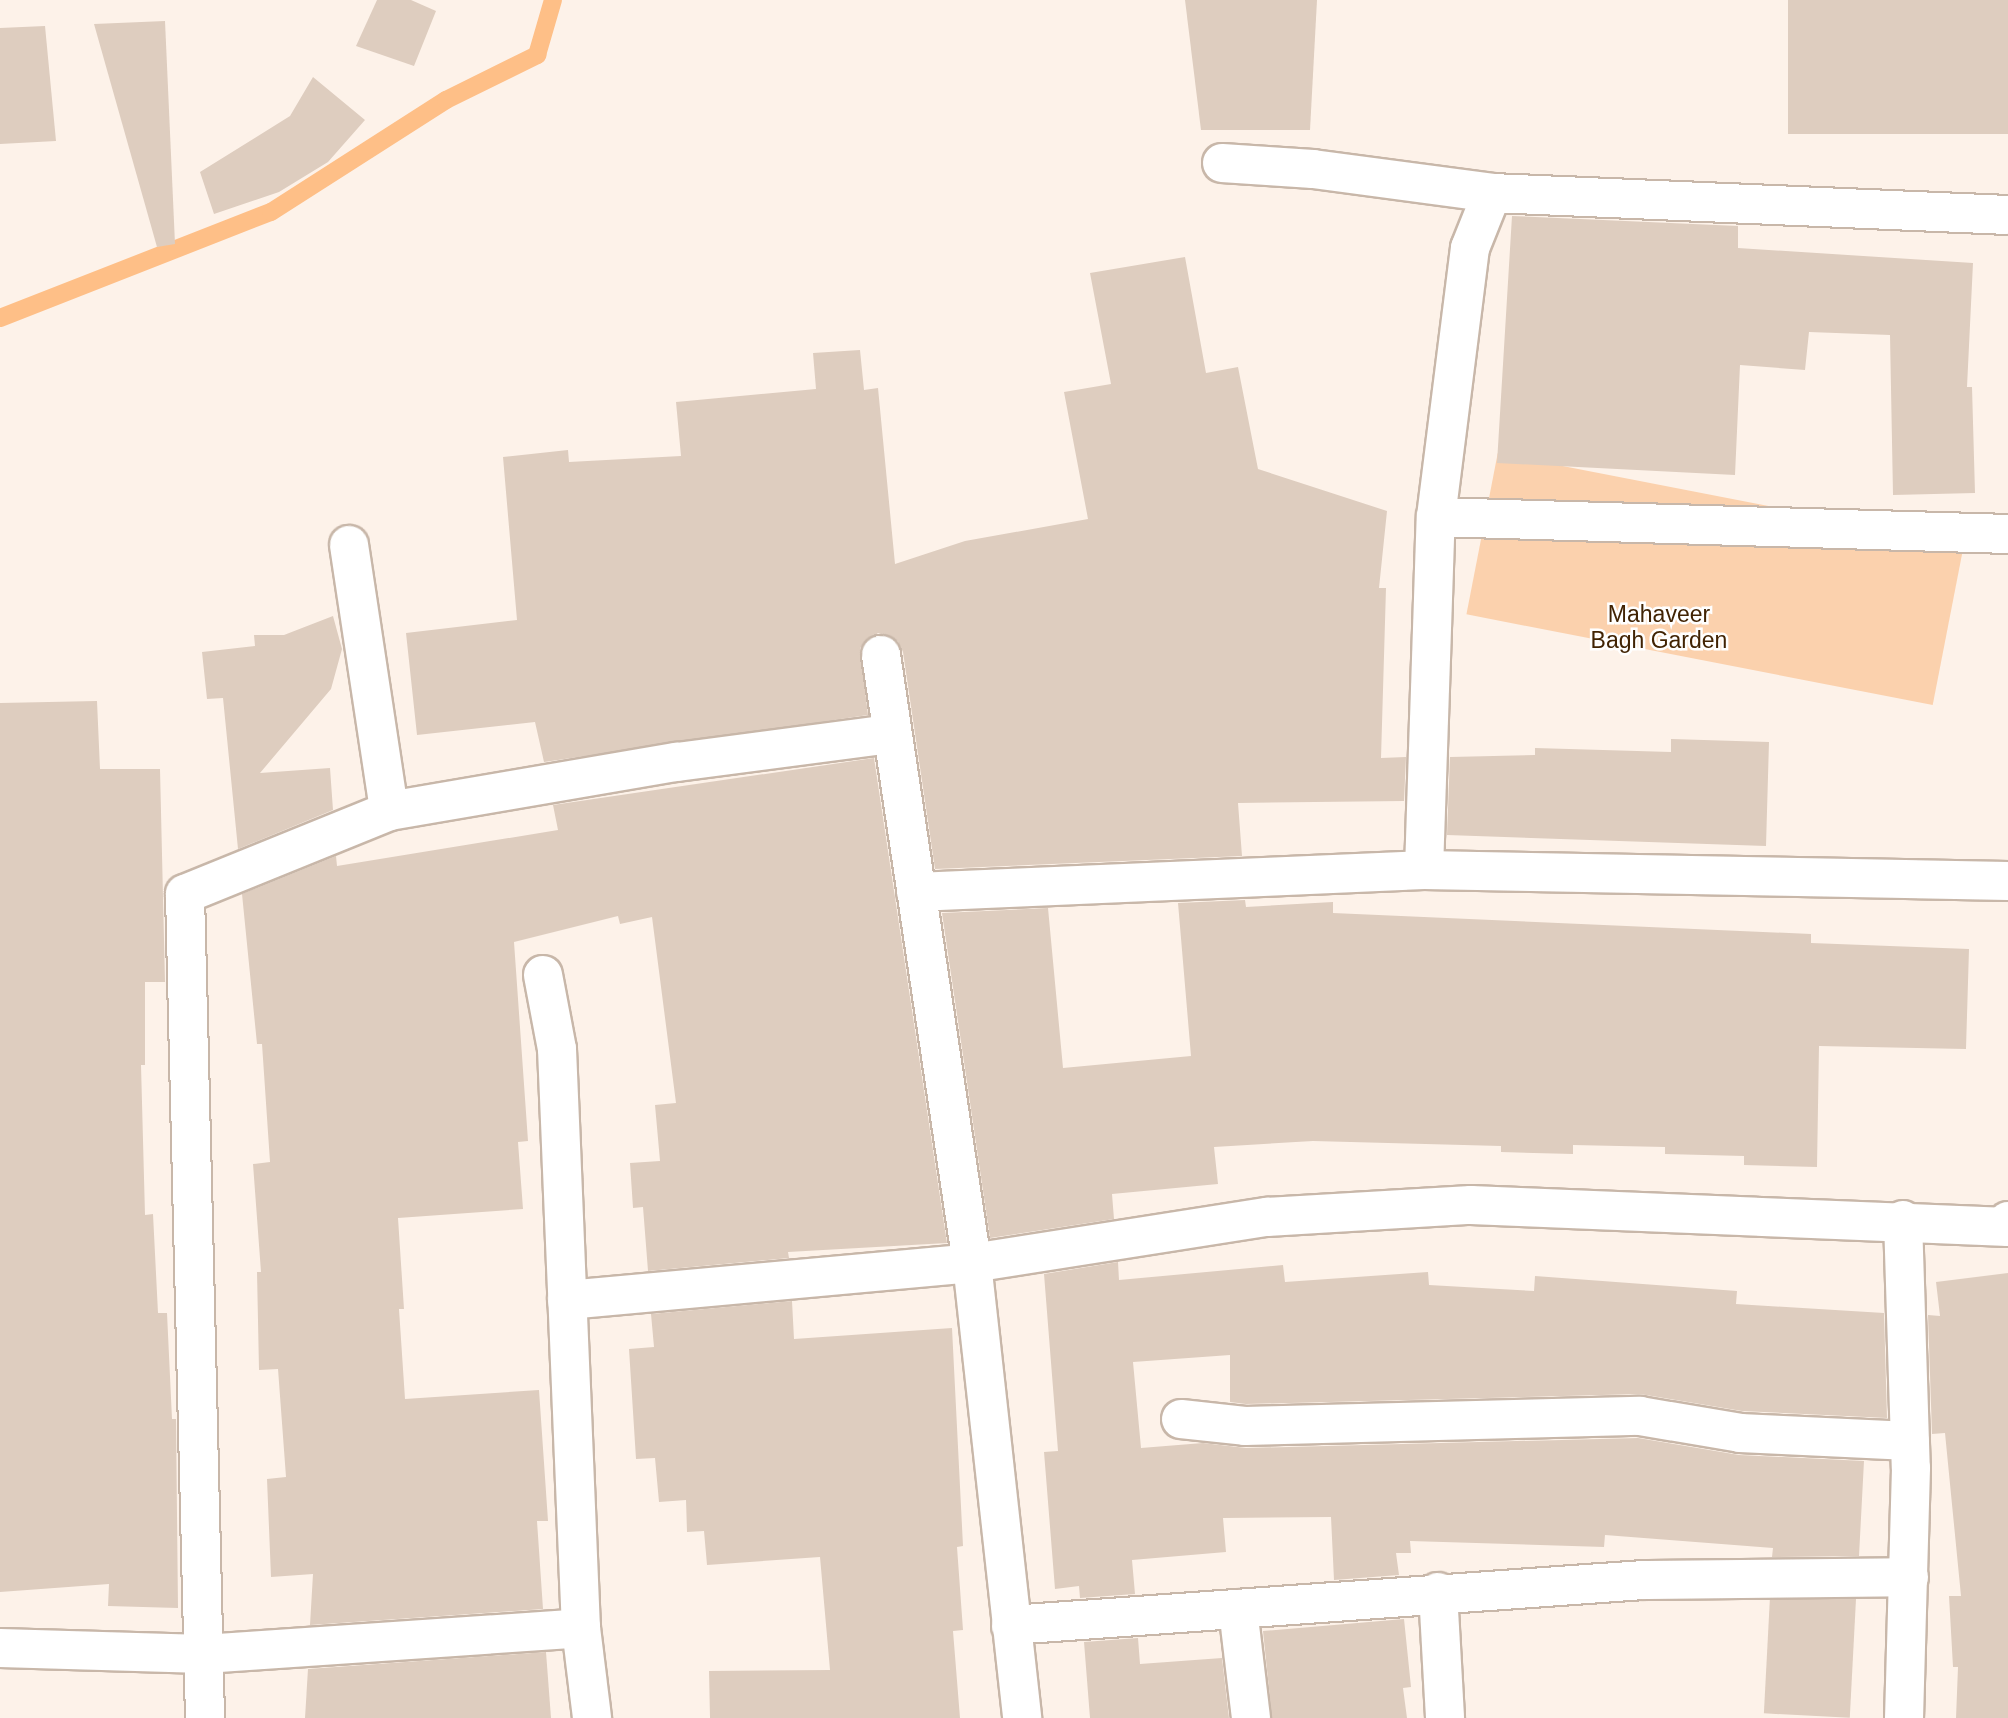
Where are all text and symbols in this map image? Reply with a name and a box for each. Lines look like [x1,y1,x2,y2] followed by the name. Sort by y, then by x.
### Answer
[1591,600,1727,654] park label: Mahaveer Bagh Garden

